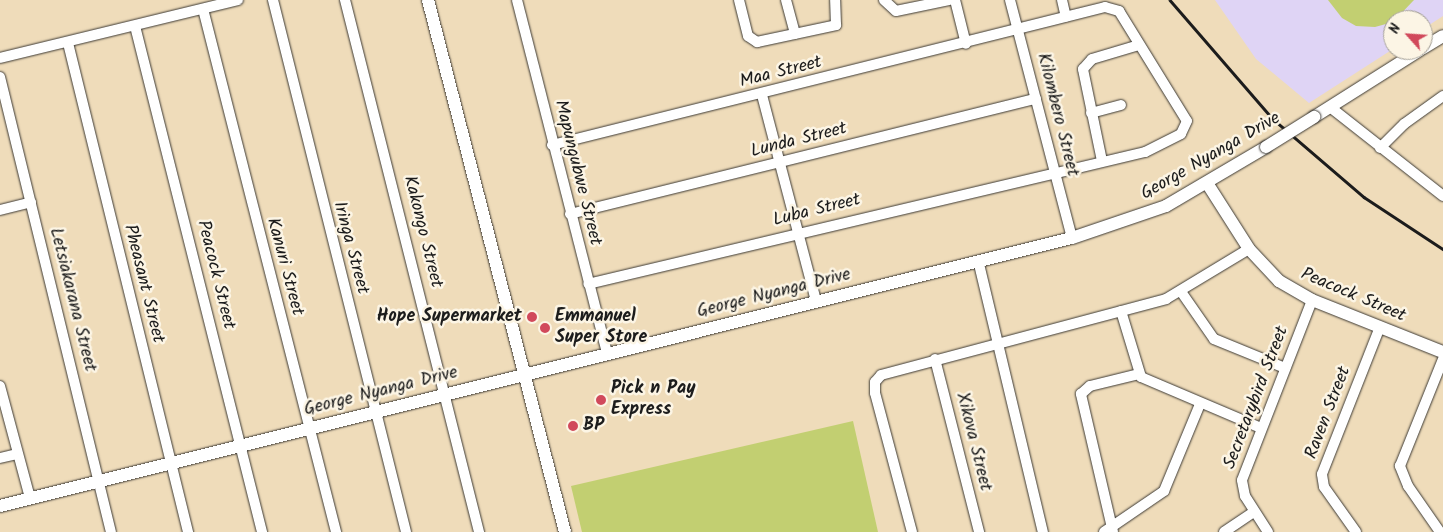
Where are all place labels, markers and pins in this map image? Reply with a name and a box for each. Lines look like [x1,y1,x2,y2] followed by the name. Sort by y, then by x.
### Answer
[377,306,522,328] place label: Hope Supermarket
[555,307,647,350] place label: Emmanuel Super Store
[526,311,538,323] marker: Hope Supermarket
[539,322,551,334] marker: Emmanuel Super Store
[611,379,695,422] place label: Pick n Pay Express
[595,394,607,406] marker: Pick n Pay Express
[583,415,604,437] place label: BP
[567,420,579,432] marker: BP

